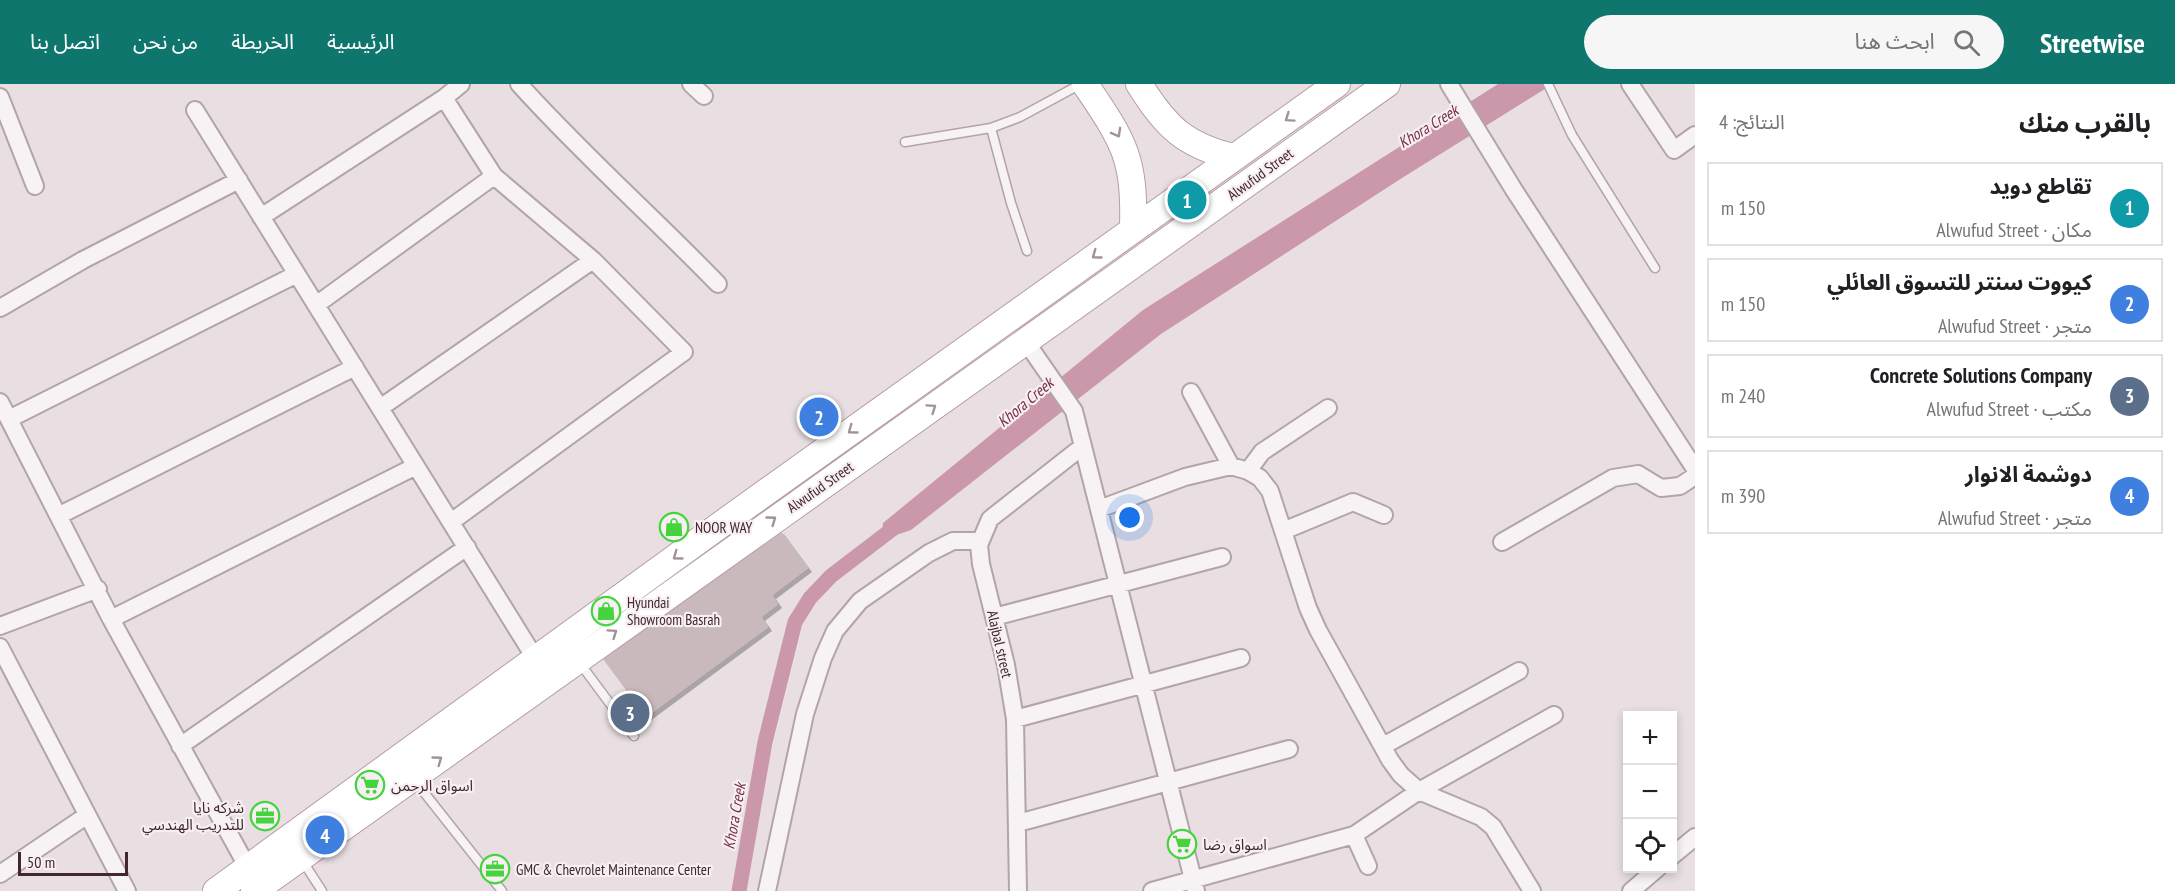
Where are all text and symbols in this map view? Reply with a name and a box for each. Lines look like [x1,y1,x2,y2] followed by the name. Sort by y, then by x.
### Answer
[1584,15,2004,69] search box
[2040,24,2145,61] text: Streetwise
[1950,26,1983,59] icon: search
[1854,27,1935,55] text: ابحث هنا
[30,28,100,55] text: اتصل بنا
[133,28,198,55] text: من نحن
[231,28,294,55] text: الخريطة
[327,28,395,55] text: الرئيسية
[1394,99,1463,152] water label: Khora Creek
[2019,106,2151,139] text: بالقرب منك
[1719,109,1785,135] text: النتائج: 4
[1285,111,1296,122] one-way arrow
[1110,127,1121,137] one-way arrow
[1223,144,1297,204] street label: Alwufud Street
[1989,172,2092,200] text: تقاطع دويد
[1168,178,1206,222] pin: 1
[1721,195,1765,221] text: 150 m
[2125,195,2134,221] text: 1
[1936,217,2092,243] text: مكان · Alwufud Street
[1092,248,1103,259] one-way arrow
[1827,268,2092,296] text: كيووت سنتر للتسوق العائلي
[1721,291,1765,317] text: 150 m
[2125,291,2134,317] text: 2
[1938,313,2092,339] text: متجر · Alwufud Street
[1870,361,2092,389] text: Concrete Solutions Company
[993,372,1058,431] water label: Khora Creek
[1721,383,1765,409] text: 240 m
[2125,383,2134,409] text: 3
[800,394,838,440] pin: 2
[1927,396,2092,422] text: مكتب · Alwufud Street
[925,404,936,415] one-way arrow
[848,422,859,433] one-way arrow
[783,457,857,517] street label: Alwufud Street
[1965,460,2092,488] text: دوشمة الانوار
[1721,483,1765,509] text: 390 m
[2125,483,2134,509] text: 4
[1115,503,1144,532] your location
[1938,505,2092,531] text: متجر · Alwufud Street
[658,511,690,543] shop icon: NOOR WAY
[766,516,777,527] one-way arrow
[695,518,753,537] place label: NOOR WAY
[673,549,684,560] one-way arrow
[627,593,720,629] place label: Hyundai Showroom Basrah
[590,595,622,627] shop icon: Hyundai Showroom Basrah
[983,608,1017,680] street label: Alajbal street
[607,629,618,640] one-way arrow
[610,690,650,736] pin: 3
[1623,711,1677,873] map controls
[1623,711,1677,765] button: +
[432,756,443,767] one-way arrow
[1623,765,1677,819] button: −
[354,769,386,801] supermarket icon: اسواق الرحمن
[391,776,473,795] place label: اسواق الرحمن
[718,780,750,851] water label: Khora Creek
[142,798,244,836] place label: شركه نايا للتدريب الهندسي
[249,800,281,832] office icon: شركه نايا للتدريب الهندسي
[306,812,344,858] pin: 4
[1623,819,1677,873] button: locate
[1166,828,1198,860] supermarket icon: اسواق رضا
[1203,835,1267,854] place label: اسواق رضا
[18,849,128,876] scale bar
[27,852,55,872] text: 50 m
[479,853,511,885] office icon: GMC & Chevrolet Maintenance Center
[516,860,712,879] place label: GMC & Chevrolet Maintenance Center

